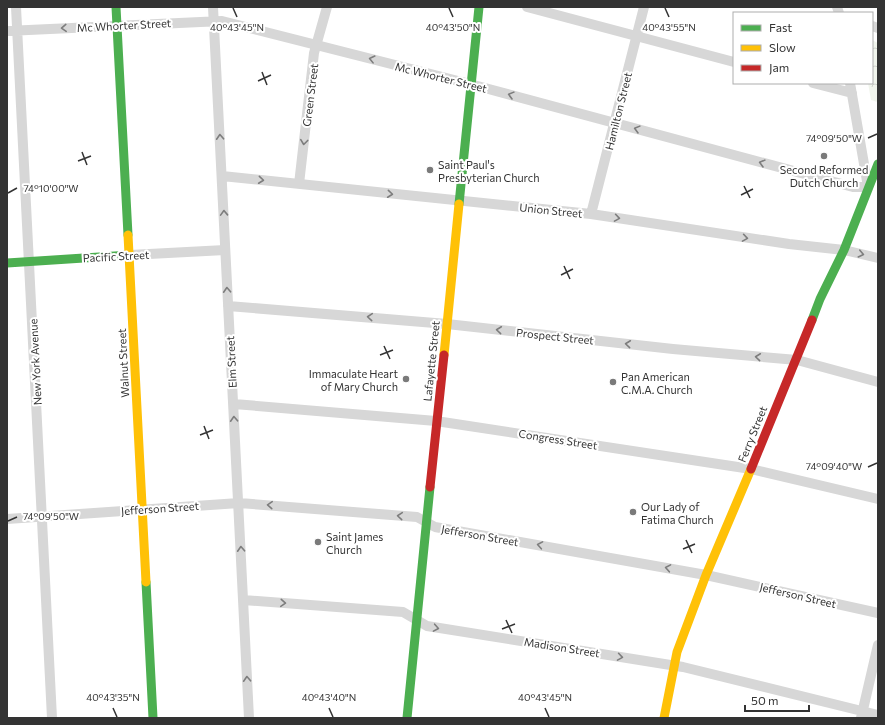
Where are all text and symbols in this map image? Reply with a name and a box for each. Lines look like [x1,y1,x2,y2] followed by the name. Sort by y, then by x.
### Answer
[733,12,873,84] legend
[77,16,172,34] street label: Mc Whorter Street
[769,20,792,34] text: Fast
[210,21,264,33] text: 40°43'45"N
[426,21,480,33] text: 40°43'50"N
[642,21,696,33] text: 40°43'55"N
[61,23,67,32] one-way arrow
[769,40,796,54] text: Slow
[368,56,375,64] one-way arrow
[394,59,489,95] street label: Mc Whorter Street
[769,60,789,75] text: Jam
[300,62,320,127] street label: Green Street
[602,70,634,151] street label: Hamilton Street
[508,91,515,100] one-way arrow
[633,125,640,134] one-way arrow
[806,132,862,144] text: 74°09'50"W
[216,134,224,140] one-way arrow
[300,139,309,145] one-way arrow
[819,151,829,161] marker: Second Reformed Dutch Church
[438,158,540,184] place label: Saint Paul's Presbyterian Church
[759,159,765,167] one-way arrow
[780,163,868,189] place label: Second Reformed Dutch Church
[425,165,435,175] marker: Saint Paul's Presbyterian Church
[258,175,264,184] one-way arrow
[23,182,79,194] text: 74°10'00"W
[387,189,393,198] one-way arrow
[519,200,584,220] street label: Union Street
[219,210,228,216] one-way arrow
[614,213,620,222] one-way arrow
[742,233,748,242] one-way arrow
[82,248,150,264] street label: Pacific Street
[858,250,864,258] one-way arrow
[223,287,232,293] one-way arrow
[367,313,373,322] one-way arrow
[26,318,44,406] street label: New York Avenue
[420,320,442,402] street label: Lafayette Street
[496,325,502,334] one-way arrow
[516,325,595,347] street label: Prospect Street
[115,328,131,398] street label: Walnut Street
[223,335,239,388] street label: Elm Street
[625,340,631,349] one-way arrow
[755,352,761,361] one-way arrow
[309,367,398,393] place label: Immaculate Heart of Mary Church
[621,370,692,396] place label: Pan American C.M.A. Church
[401,374,411,384] marker: Immaculate Heart of Mary Church
[608,377,618,387] marker: Pan American C.M.A. Church
[735,404,769,464] street label: Ferry Street
[230,416,239,422] one-way arrow
[518,426,599,452] street label: Congress Street
[806,460,862,472] text: 74°09'40"W
[121,499,200,518] street label: Jefferson Street
[641,500,714,526] place label: Our Lady of Fatima Church
[267,501,273,510] one-way arrow
[628,507,638,517] marker: Our Lady of Fatima Church
[23,510,79,522] text: 74°09'50"W
[397,511,403,520] one-way arrow
[440,522,520,549] street label: Jefferson Street
[326,530,383,556] place label: Saint James Church
[313,537,323,547] marker: Saint James Church
[537,542,543,550] one-way arrow
[237,546,246,552] one-way arrow
[665,564,671,573] one-way arrow
[758,580,838,611] street label: Jefferson Street
[280,598,286,607] one-way arrow
[433,623,439,631] one-way arrow
[523,635,601,659] street label: Madison Street
[617,652,623,660] one-way arrow
[243,676,252,682] one-way arrow
[745,687,809,713] scale bar
[86,691,140,703] text: 40°43'35"N
[302,691,356,703] text: 40°43'40"N
[518,691,572,703] text: 40°43'45"N
[751,693,779,707] text: 50 m

